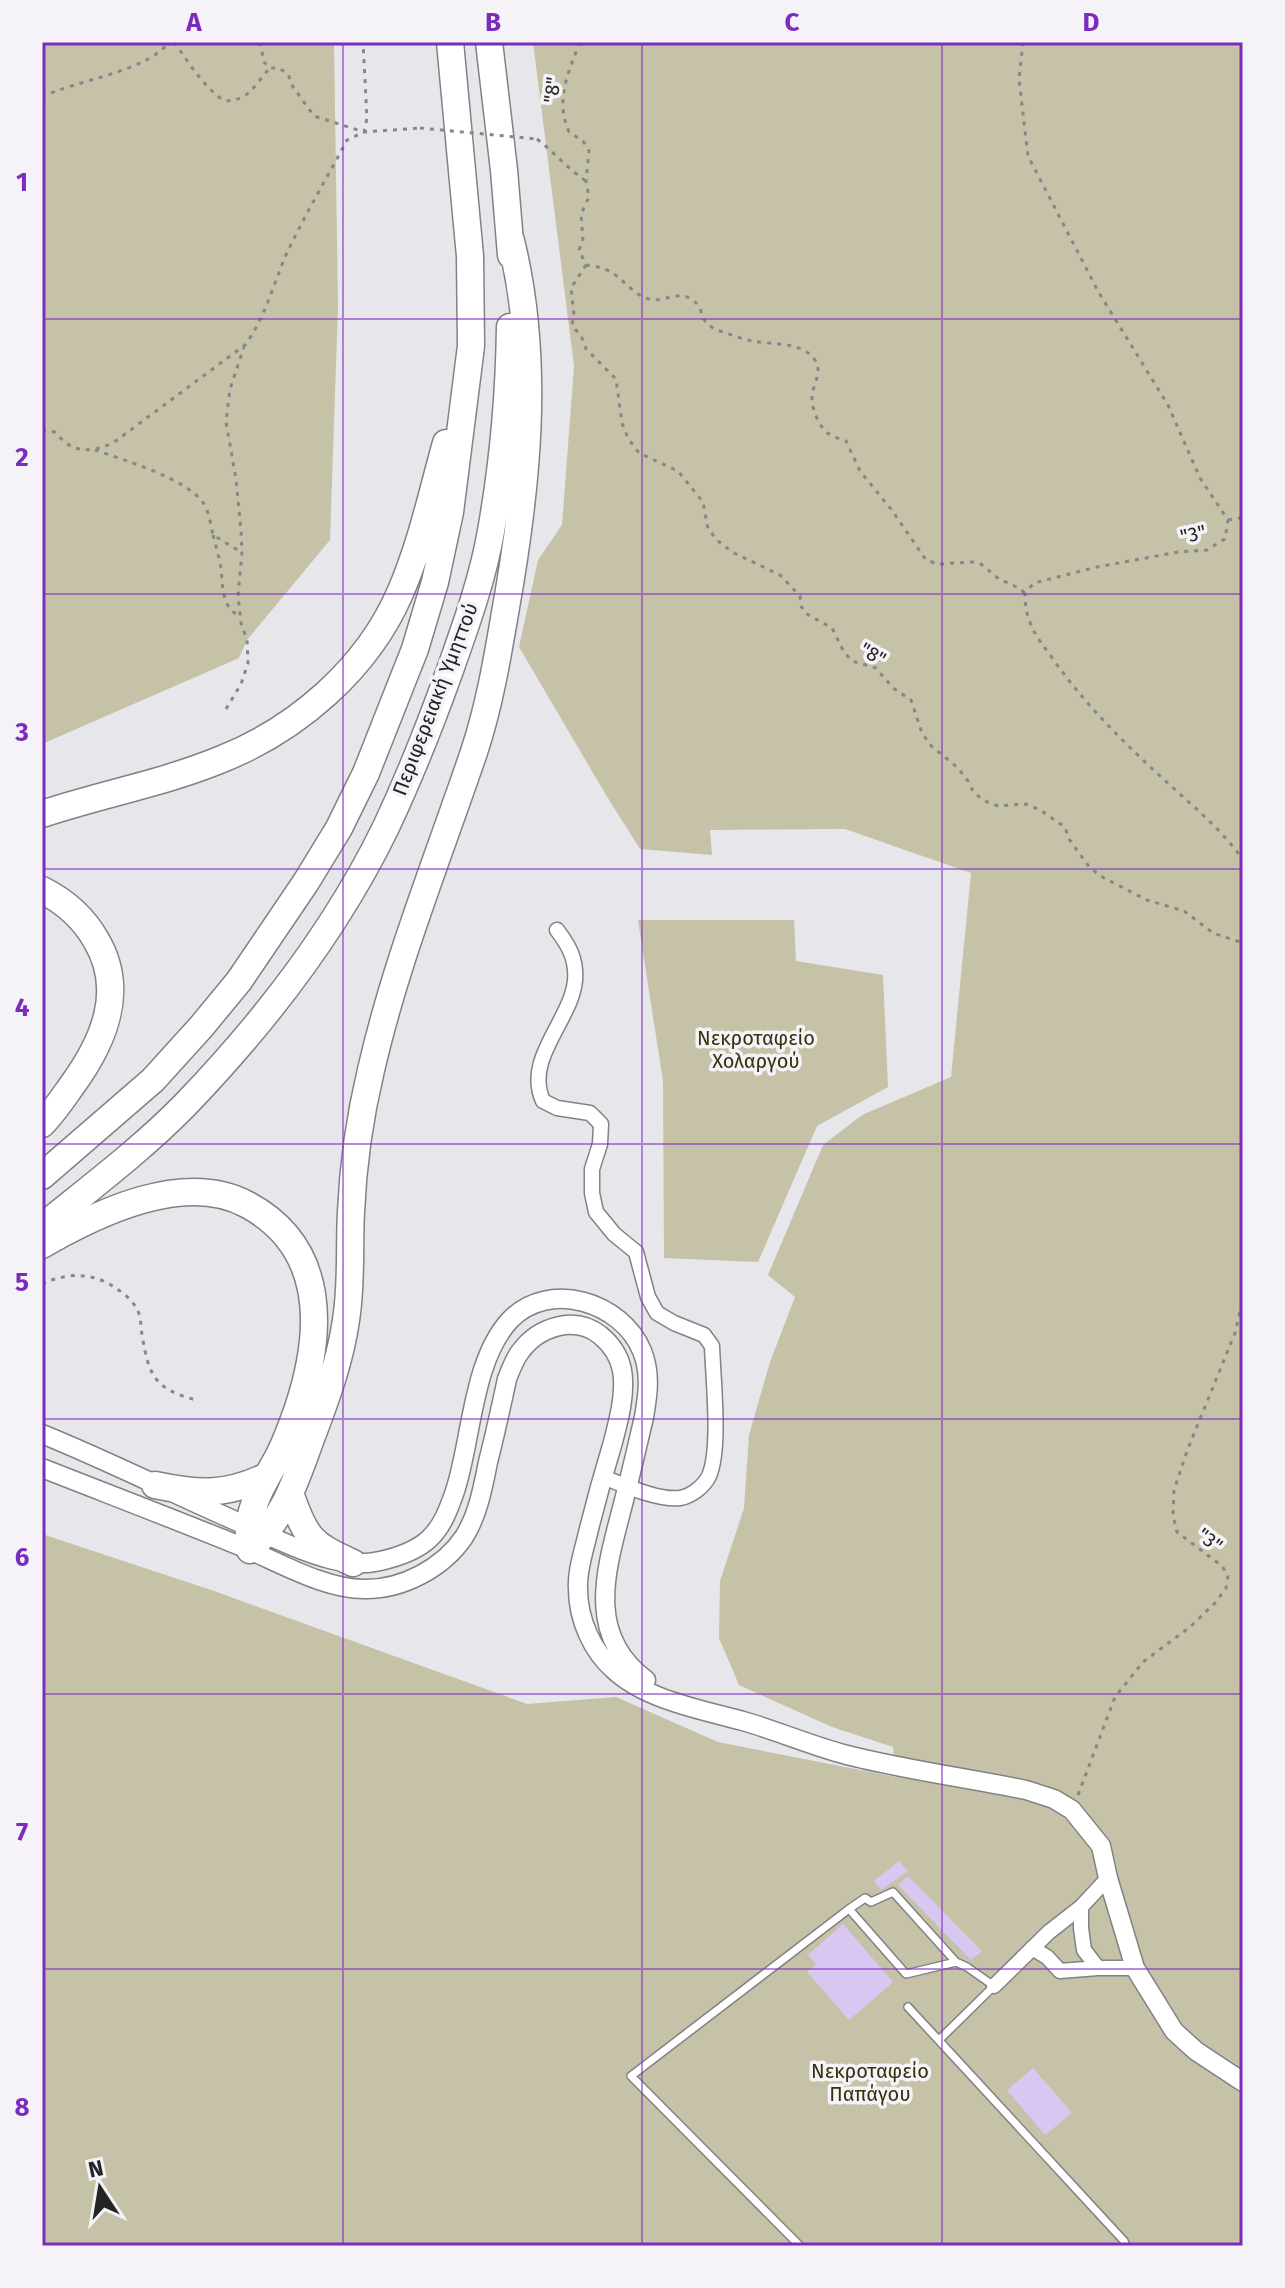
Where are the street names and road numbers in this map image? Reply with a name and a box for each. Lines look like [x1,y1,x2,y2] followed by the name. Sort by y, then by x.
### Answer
[538,75,566,105] street label: "8"
[1178,519,1208,549] street label: "3"
[387,599,483,799] street label: Περιφερειακή Υμηττού
[856,637,890,671] street label: "8"
[1192,1523,1228,1557] street label: "3"

